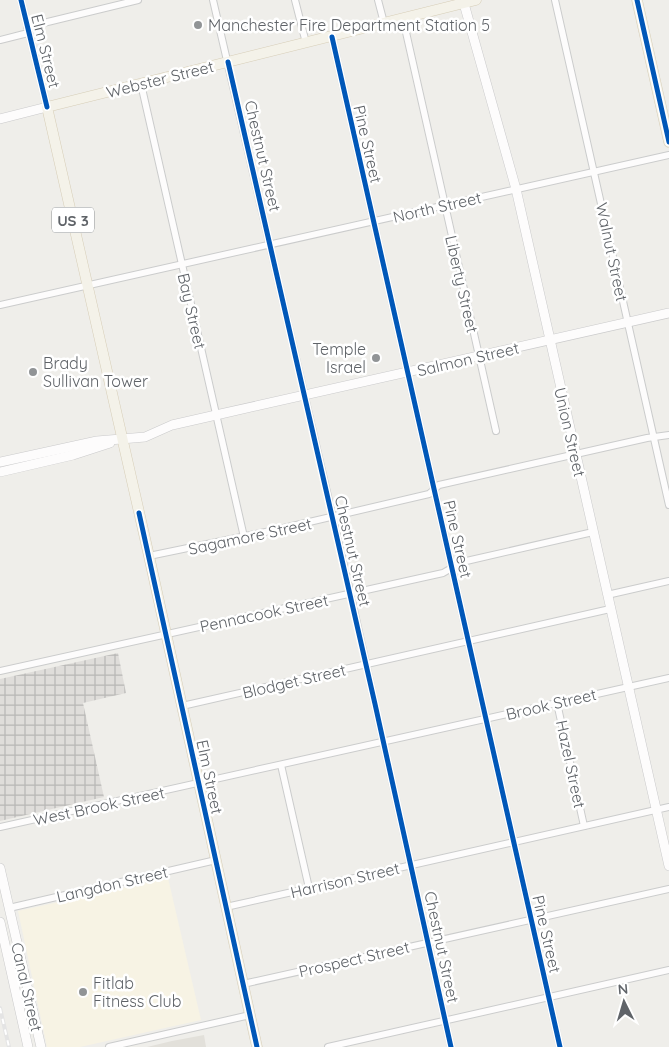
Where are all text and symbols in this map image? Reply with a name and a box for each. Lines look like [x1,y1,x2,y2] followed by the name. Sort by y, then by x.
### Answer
[27,12,65,90] street label: Elm Street
[208,15,490,35] place label: Manchester Fire Department Station 5
[192,19,204,31] marker: Manchester Fire Department Station 5
[104,56,216,102] street label: Webster Street
[241,99,285,213] street label: Chestnut Street
[349,103,387,185] street label: Pine Street
[391,187,483,227] street label: North Street
[592,201,632,303] street label: Walnut Street
[52,208,94,232] road number: US 3
[441,233,483,335] street label: Liberty Street
[174,271,210,351] street label: Bay Street
[415,338,521,380] street label: Salmon Street
[312,339,366,377] place label: Temple Israel
[370,352,382,364] marker: Temple Israel
[43,353,148,391] place label: Brady Sullivan Tower
[27,366,39,378] marker: Brady Sullivan Tower
[550,385,590,479] street label: Union Street
[331,494,375,608] street label: Chestnut Street
[439,498,477,580] street label: Pine Street
[187,513,313,559] street label: Sagamore Street
[198,590,330,636] street label: Pennacook Street
[240,659,348,703] street label: Blodget Street
[504,684,598,724] street label: Brook Street
[552,718,590,810] street label: Hazel Street
[192,738,228,816] street label: Elm Street
[31,782,167,830] street label: West Brook Street
[288,858,402,902] street label: Harrison Street
[54,861,170,907] street label: Langdon Street
[420,889,464,1005] street label: Chestnut Street
[528,893,566,975] street label: Pine Street
[297,937,411,981] street label: Prospect Street
[7,940,47,1034] street label: Canal Street
[93,973,181,1011] place label: Fitlab Fitness Club
[599,977,649,1027] north arrow
[617,980,629,998] text: N
[77,986,89,998] marker: Fitlab Fitness Club

